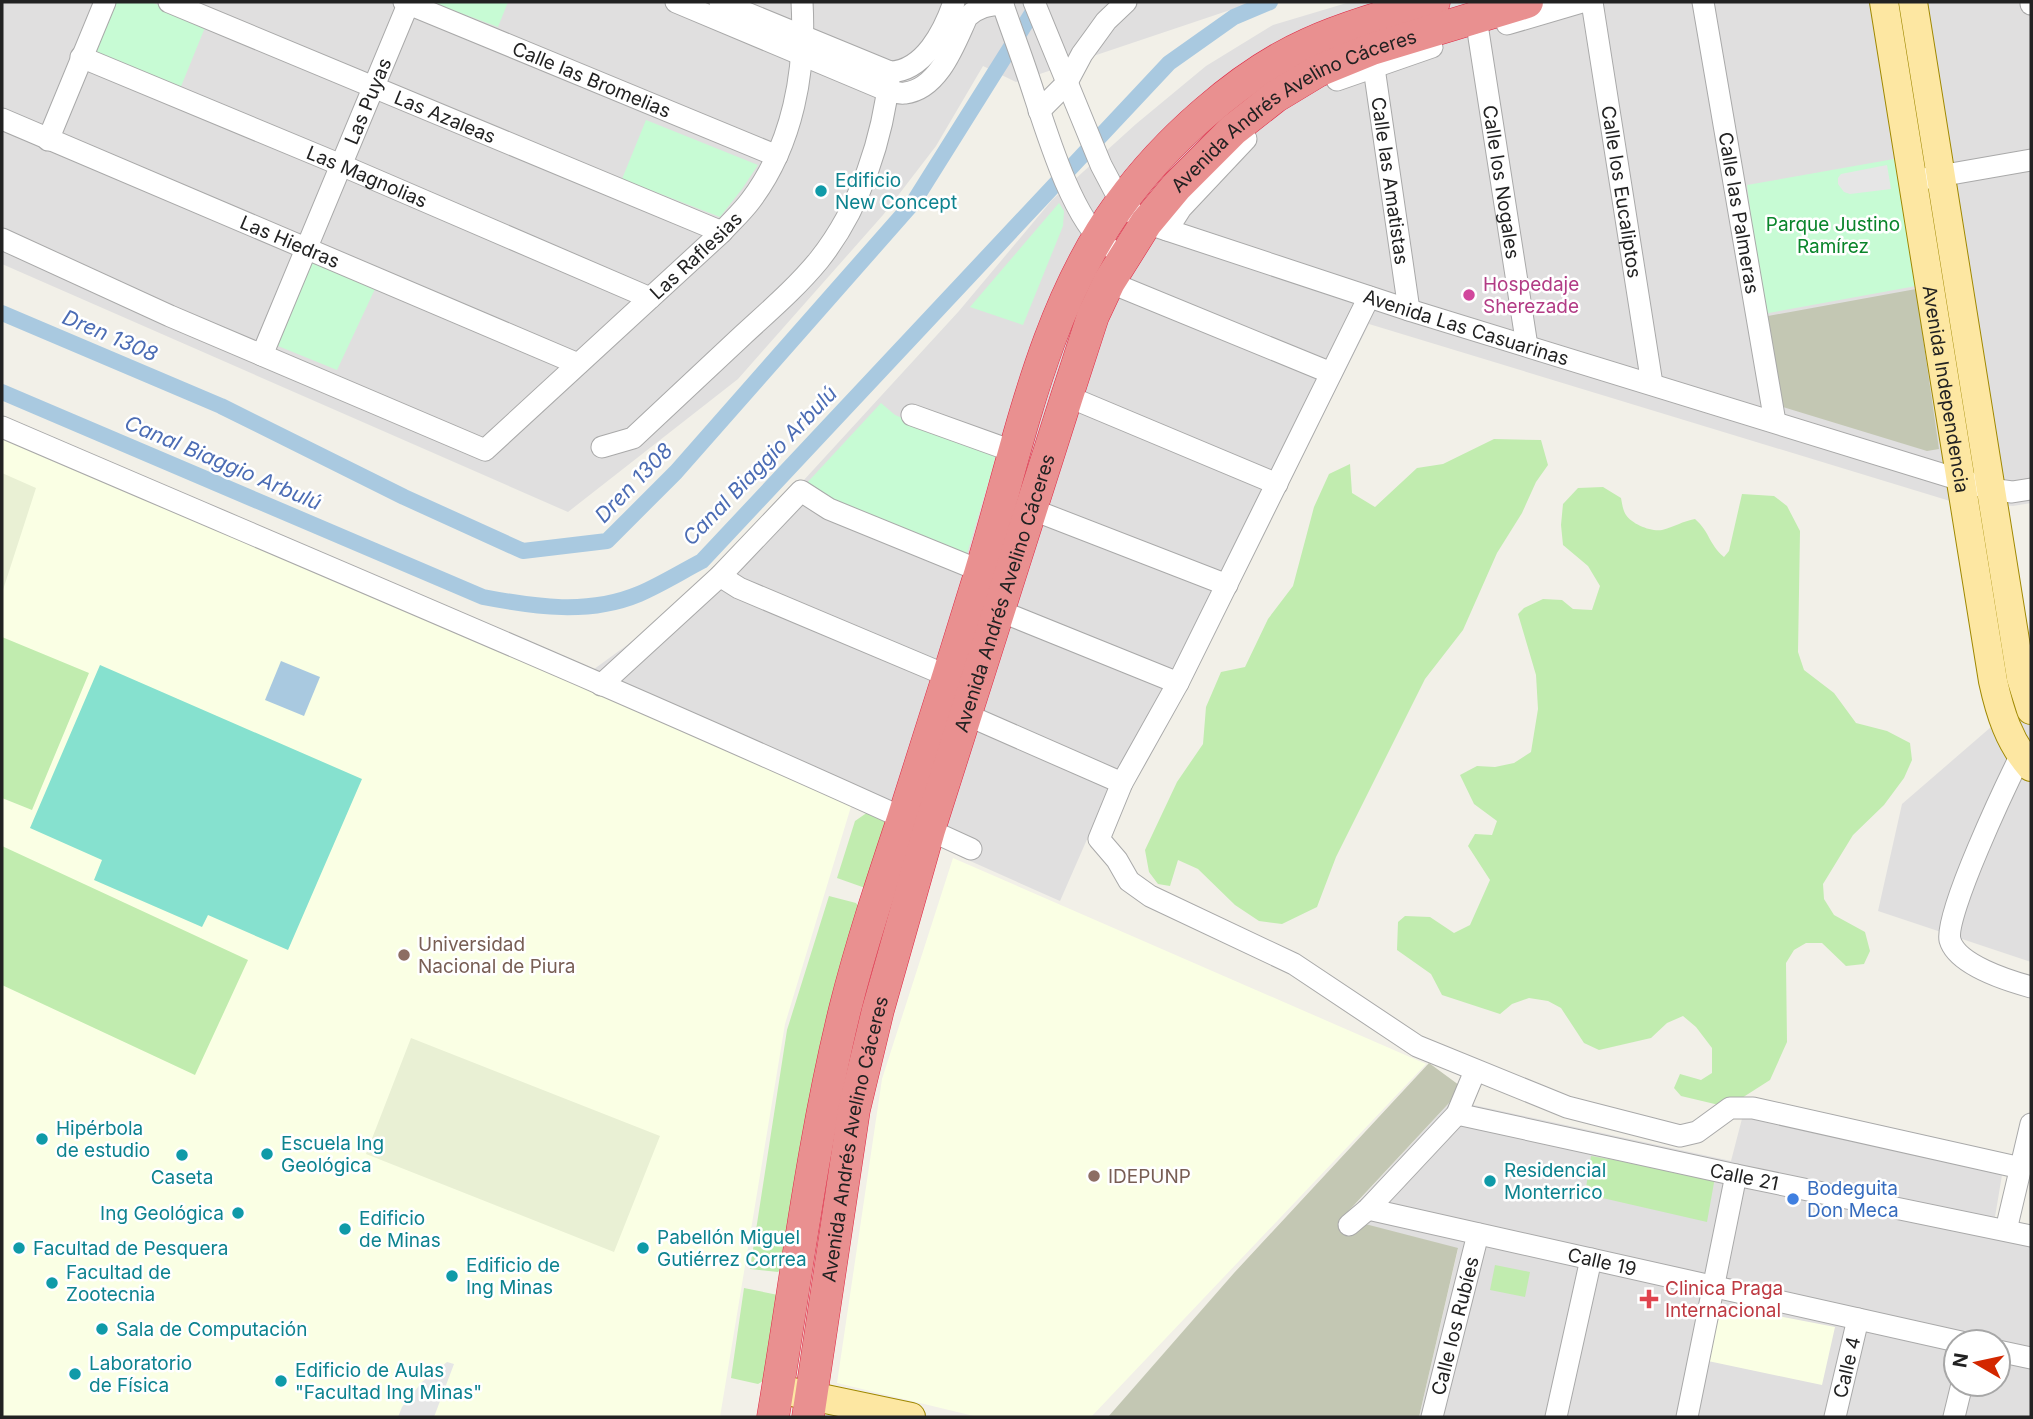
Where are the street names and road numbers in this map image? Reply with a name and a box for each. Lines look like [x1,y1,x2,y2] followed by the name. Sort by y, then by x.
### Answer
[1167,25,1419,197] street label: Avenida Andrés Avelino Cáceres
[509,37,674,123] street label: Calle las Bromelias
[340,55,396,148] street label: Las Puyas
[391,86,499,149] street label: Las Azaleas
[1366,95,1413,266] street label: Calle las Amatistas
[1478,104,1524,261] street label: Calle los Nogales
[1596,104,1646,280] street label: Calle los Eucaliptos
[1713,130,1764,296] street label: Calle las Palmeras
[303,141,431,213] street label: Las Magnolias
[645,207,747,304] street label: Las Raflesias
[237,211,343,273] street label: Las Hiedras
[1918,284,1974,495] street label: Avenida Independencia
[1360,285,1572,371] street label: Avenida Las Casuarinas
[950,451,1060,735] street label: Avenida Andrés Avelino Cáceres
[817,993,893,1284] street label: Avenida Andrés Avelino Cáceres
[1708,1159,1781,1195] street label: Calle 21
[1566,1243,1639,1281] street label: Calle 19
[1427,1254,1484,1398] street label: Calle los Rubíes
[1829,1334,1865,1401] street label: Calle 4

